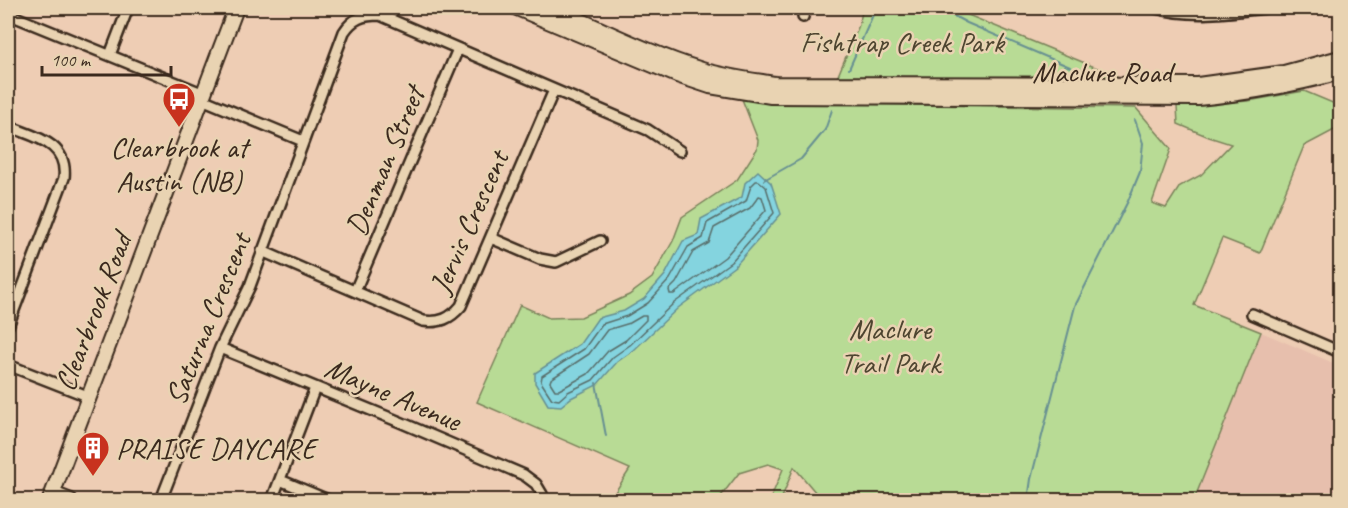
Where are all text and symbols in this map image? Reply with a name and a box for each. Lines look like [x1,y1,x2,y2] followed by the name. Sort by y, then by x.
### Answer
[800,23,1006,61] park label: Fishtrap Creek Park
[42,39,171,77] scale bar
[51,49,92,71] text: 100 m
[1032,53,1176,91] street label: Maclure Road
[337,77,435,241] street label: Denman Street
[161,81,197,128] bus stop icon: Clearbrook at Austin (NB)
[110,128,252,200] place label: Clearbrook at Austin (NB)
[420,142,518,301] street label: Jervis Crescent
[46,224,142,396] street label: Clearbrook Road
[156,225,261,410] street label: Saturna Crescent
[840,310,942,382] park label: Maclure Trail Park
[319,348,469,440] street label: Mayne Avenue
[116,429,319,467] place label: PRAISE DAYCARE
[75,430,111,477] building icon: PRAISE DAYCARE

